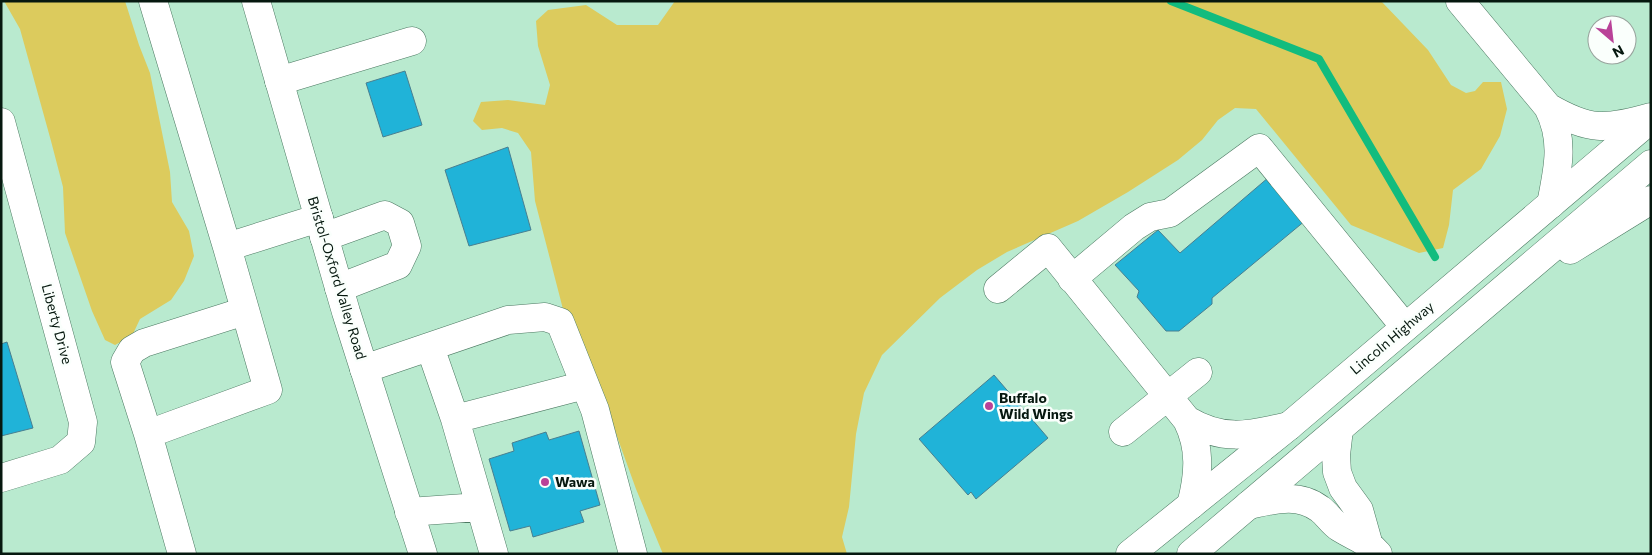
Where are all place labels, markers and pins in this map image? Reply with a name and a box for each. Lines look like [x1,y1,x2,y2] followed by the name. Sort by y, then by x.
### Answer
[999,389,1074,422] place label: Buffalo Wild Wings
[983,400,995,412] marker: Buffalo Wild Wings
[555,473,595,490] place label: Wawa
[539,476,551,488] marker: Wawa

